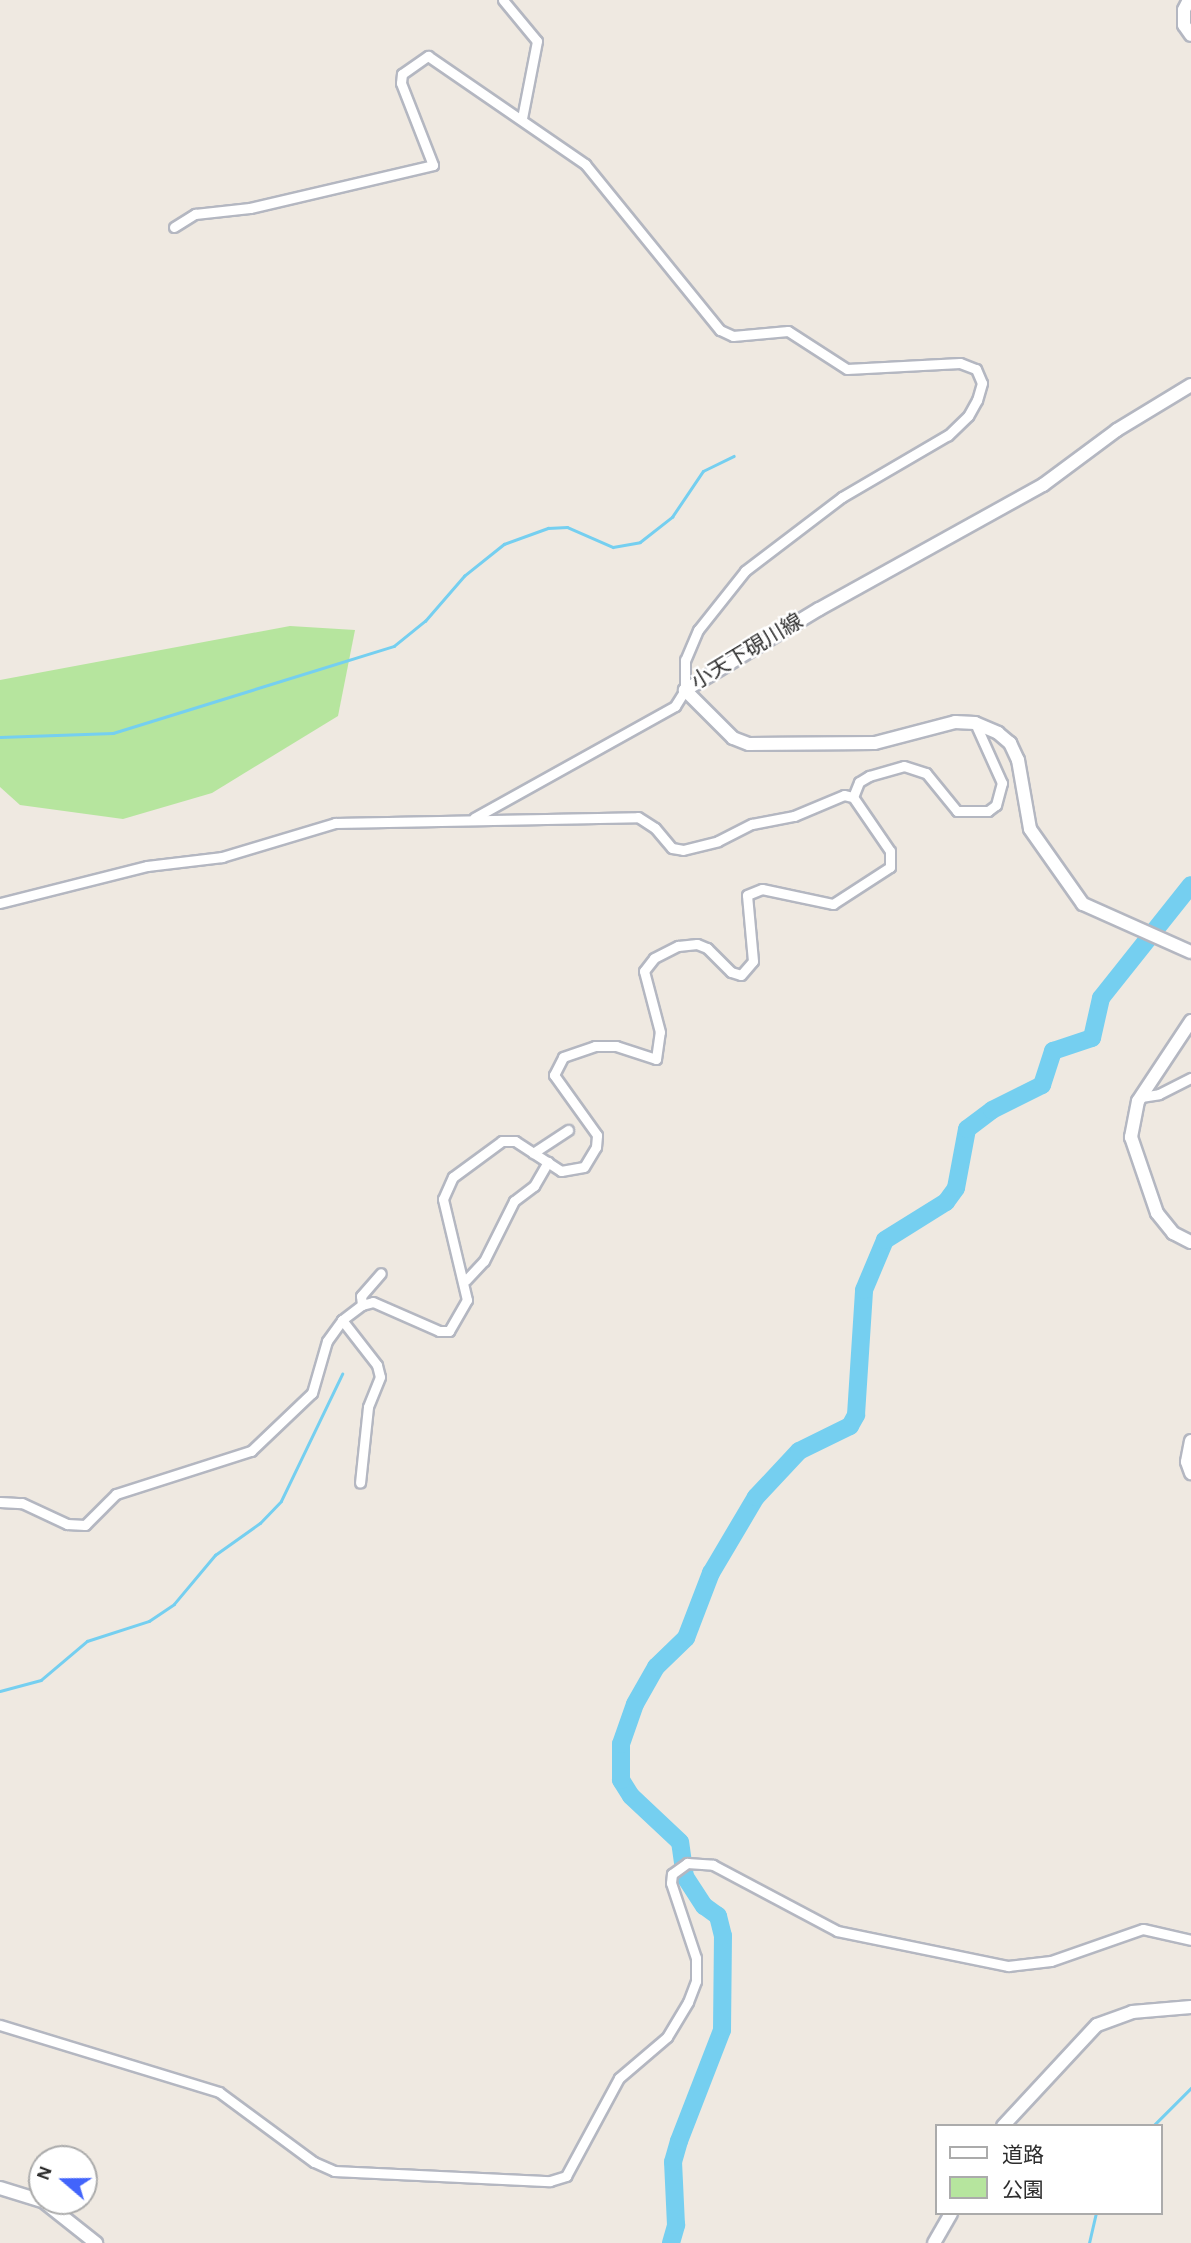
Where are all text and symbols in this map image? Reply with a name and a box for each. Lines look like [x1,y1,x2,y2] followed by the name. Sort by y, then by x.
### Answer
[687,609,807,695] street label: 小天下硯川線
[936,2124,1163,2215] legend
[28,2145,98,2215] north arrow
[1002,2145,1044,2166] text: 道路
[33,2164,56,2183] text: N
[1002,2180,1044,2201] text: 公園

